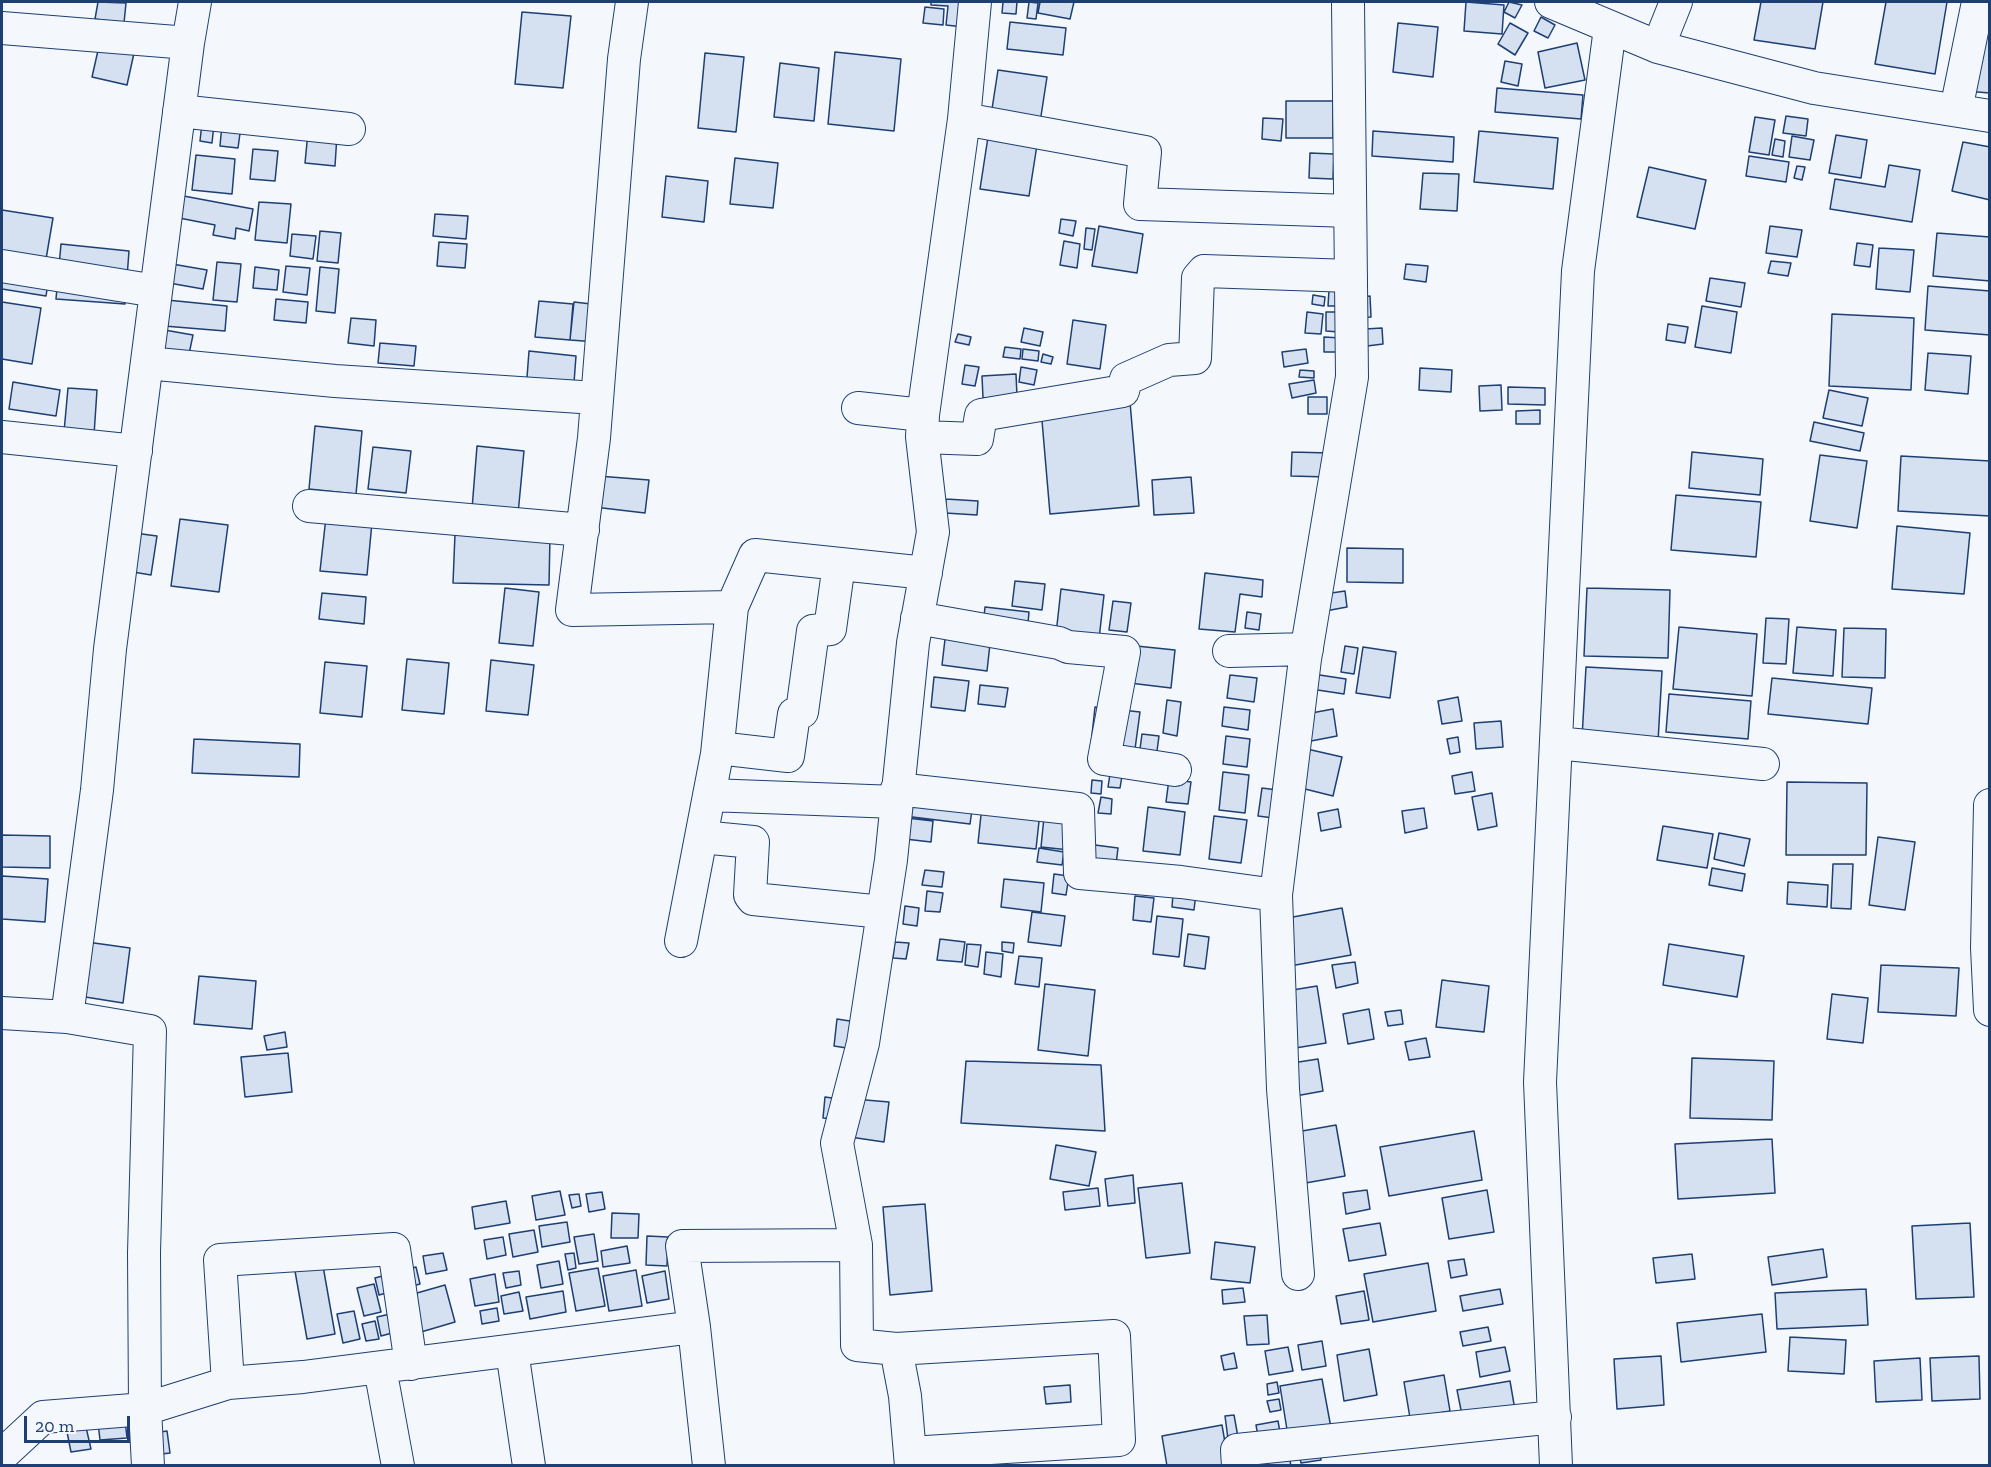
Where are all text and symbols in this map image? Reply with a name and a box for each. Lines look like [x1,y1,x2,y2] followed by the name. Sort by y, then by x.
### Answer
[27,1404,134,1442] scale bar
[35,1415,74,1437] text: 20 m

